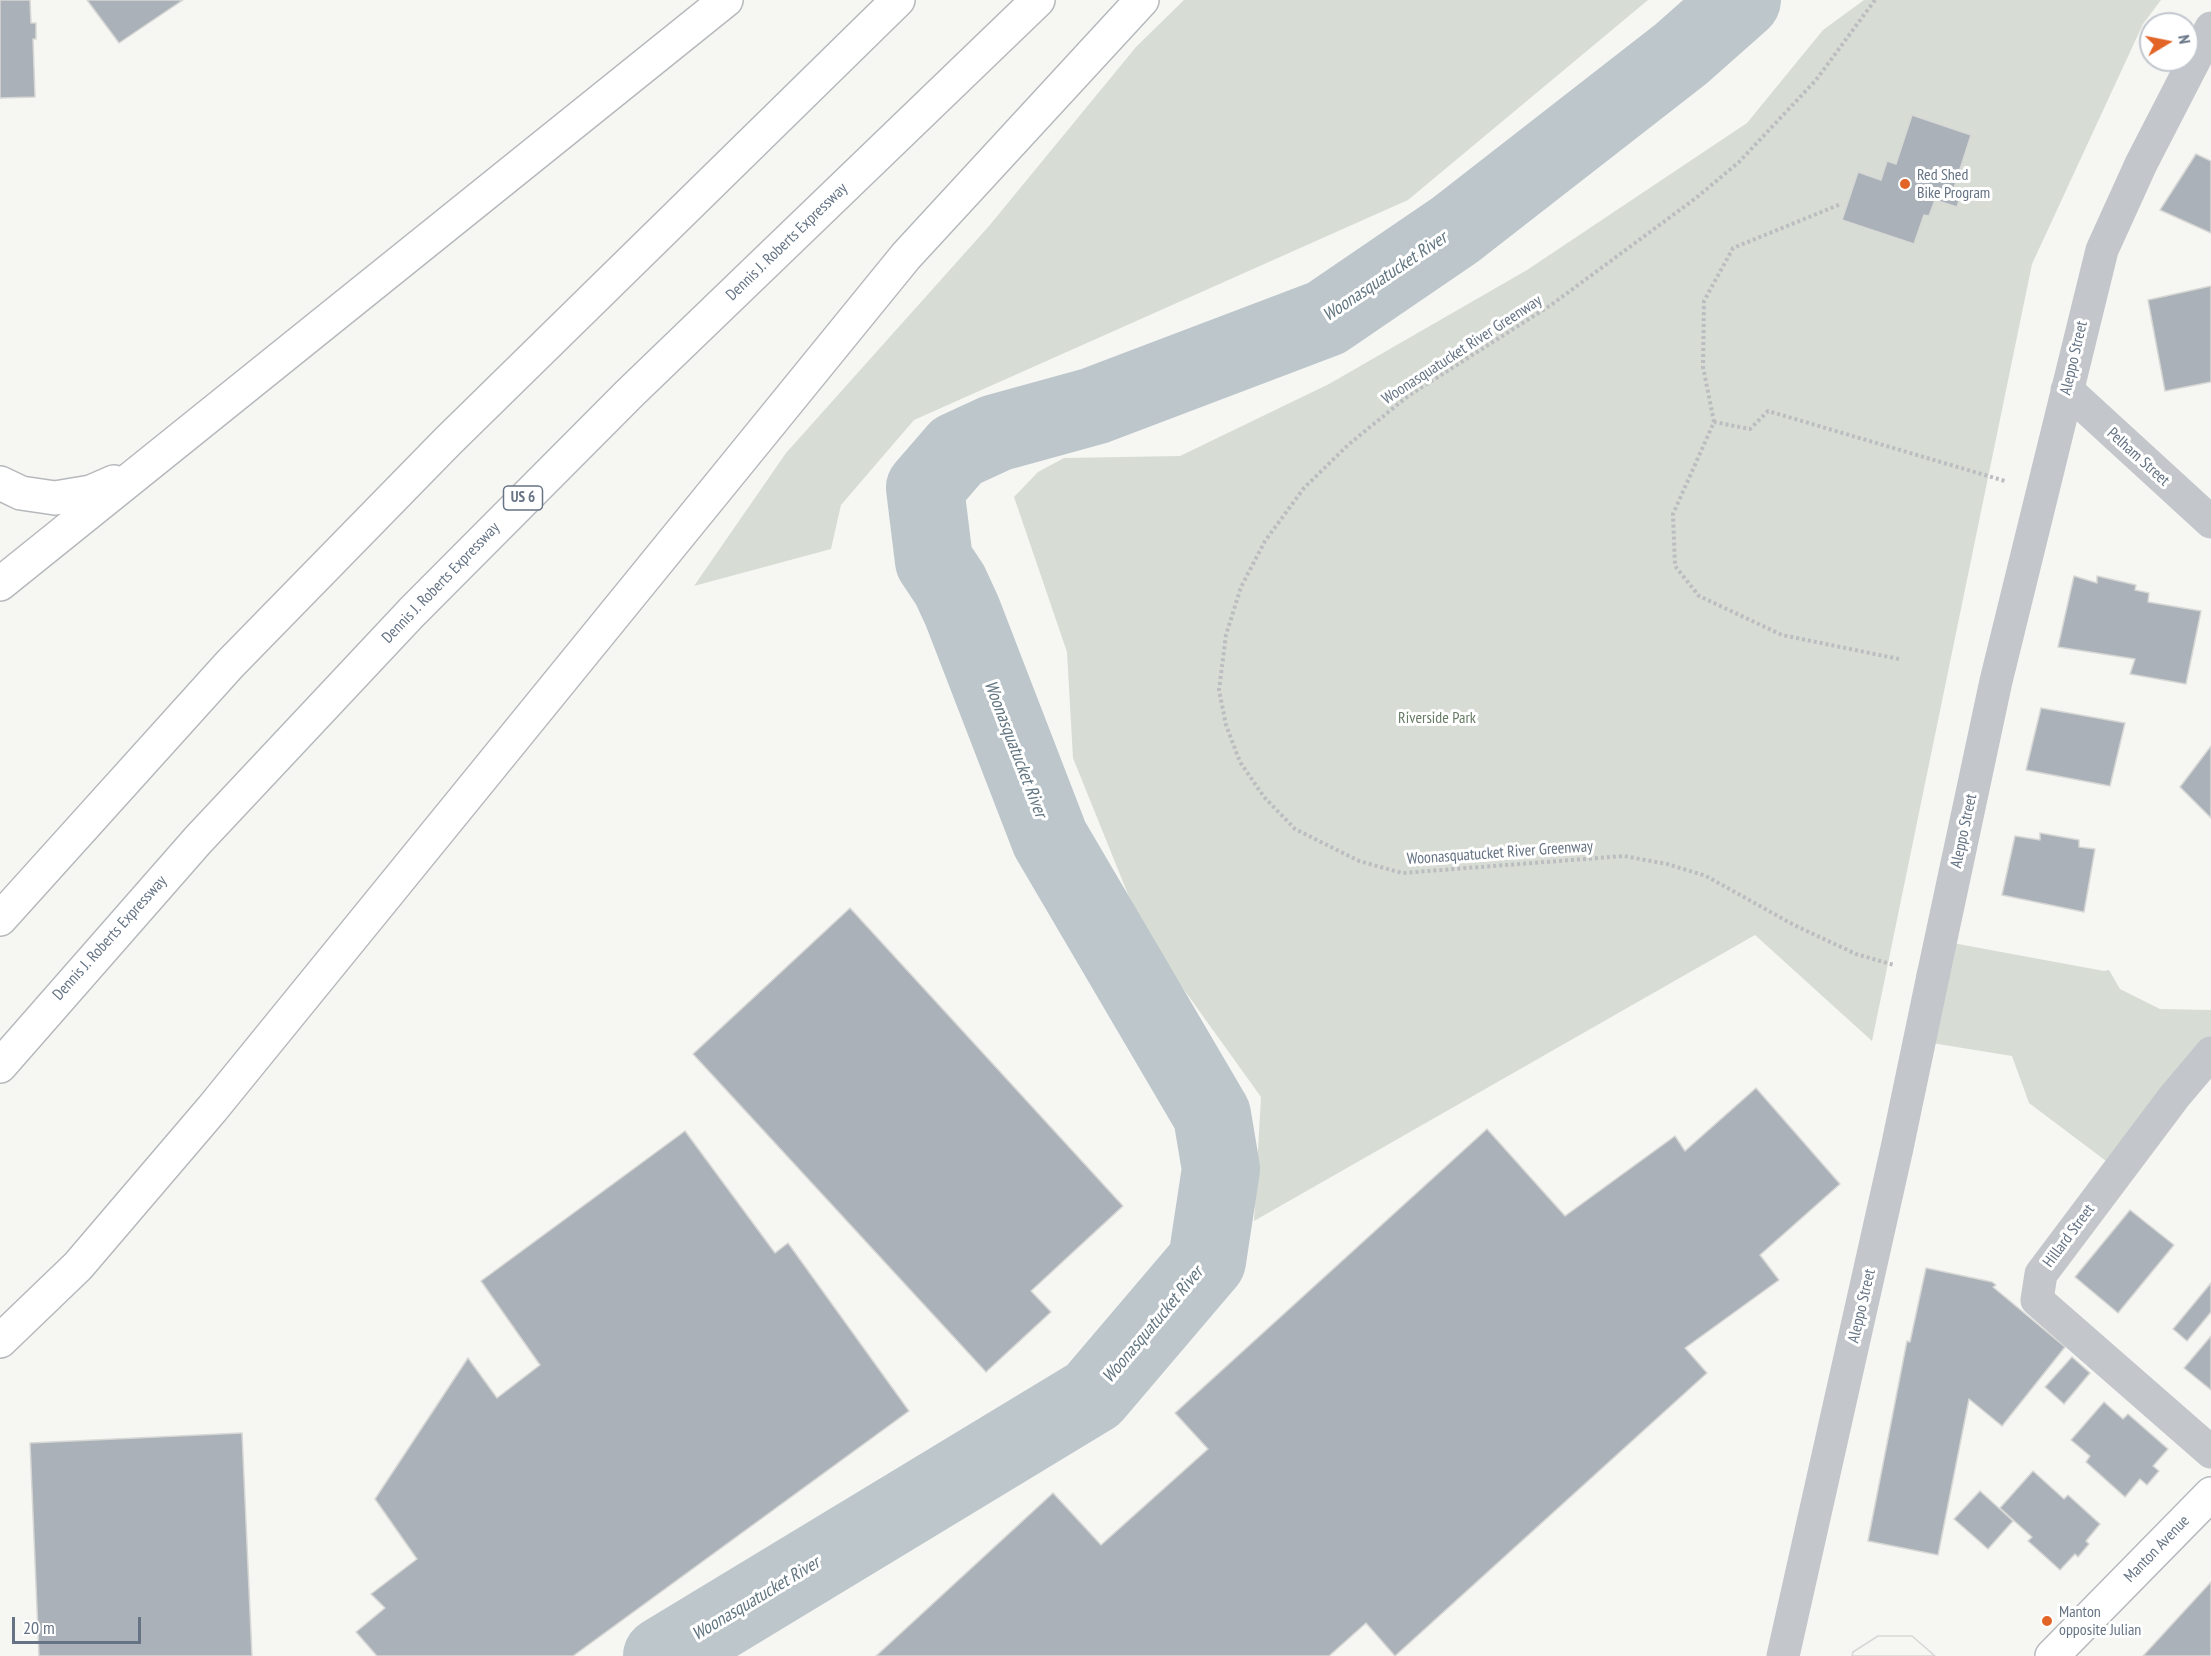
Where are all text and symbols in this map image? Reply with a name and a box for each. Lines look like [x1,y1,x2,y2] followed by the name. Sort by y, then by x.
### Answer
[2139,12,2199,72] north arrow
[2174,33,2195,45] text: N
[1917,165,1990,203] place label: Red Shed Bike Program
[1898,177,1912,191] marker: Red Shed Bike Program
[722,179,852,305] street label: Dennis J. Roberts Expressway
[1319,227,1451,327] water label: Woonasquatucket River
[1379,291,1545,409] street label: Woonasquatucket River Greenway
[2056,319,2092,397] street label: Aleppo Street
[2103,424,2173,490] street label: Pelham Street
[504,486,542,510] road number: US 6
[378,518,504,648] street label: Dennis J. Roberts Expressway
[979,677,1051,821] water label: Woonasquatucket River
[1398,708,1476,728] park label: Riverside Park
[1947,792,1981,870] street label: Aleppo Street
[1406,837,1594,869] street label: Woonasquatucket River Greenway
[49,872,171,1004] street label: Dennis J. Roberts Expressway
[2039,1201,2099,1271] street label: Hillard Street
[1098,1263,1208,1387] water label: Woonasquatucket River
[1844,1267,1880,1345] street label: Aleppo Street
[2120,1512,2194,1586] street label: Manton Avenue
[688,1552,824,1646] water label: Woonasquatucket River
[2059,1602,2141,1640] place label: Manton opposite Julian
[15,1605,144,1643] scale bar
[2040,1614,2054,1628] marker: Manton opposite Julian
[23,1616,55,1639] text: 20 m

